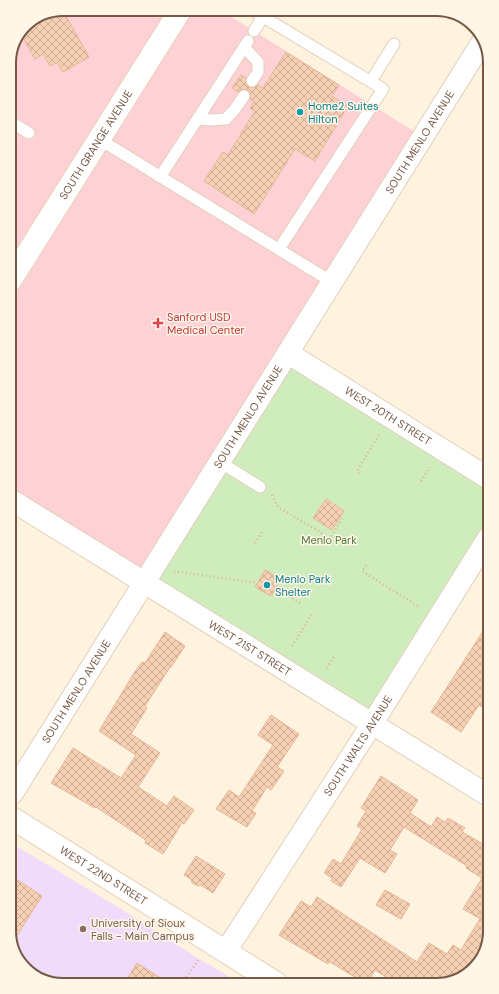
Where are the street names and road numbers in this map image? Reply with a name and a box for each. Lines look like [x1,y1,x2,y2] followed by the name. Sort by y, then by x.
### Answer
[56,87,135,202] street label: SOUTH GRANGE AVENUE
[382,88,457,196] street label: SOUTH MENLO AVENUE
[210,362,285,471] street label: SOUTH MENLO AVENUE
[342,383,434,448] street label: WEST 20TH STREET
[206,617,294,679] street label: WEST 21ST STREET
[39,637,114,746] street label: SOUTH MENLO AVENUE
[321,693,395,799] street label: SOUTH WALTS AVENUE
[57,843,150,908] street label: WEST 22ND STREET

